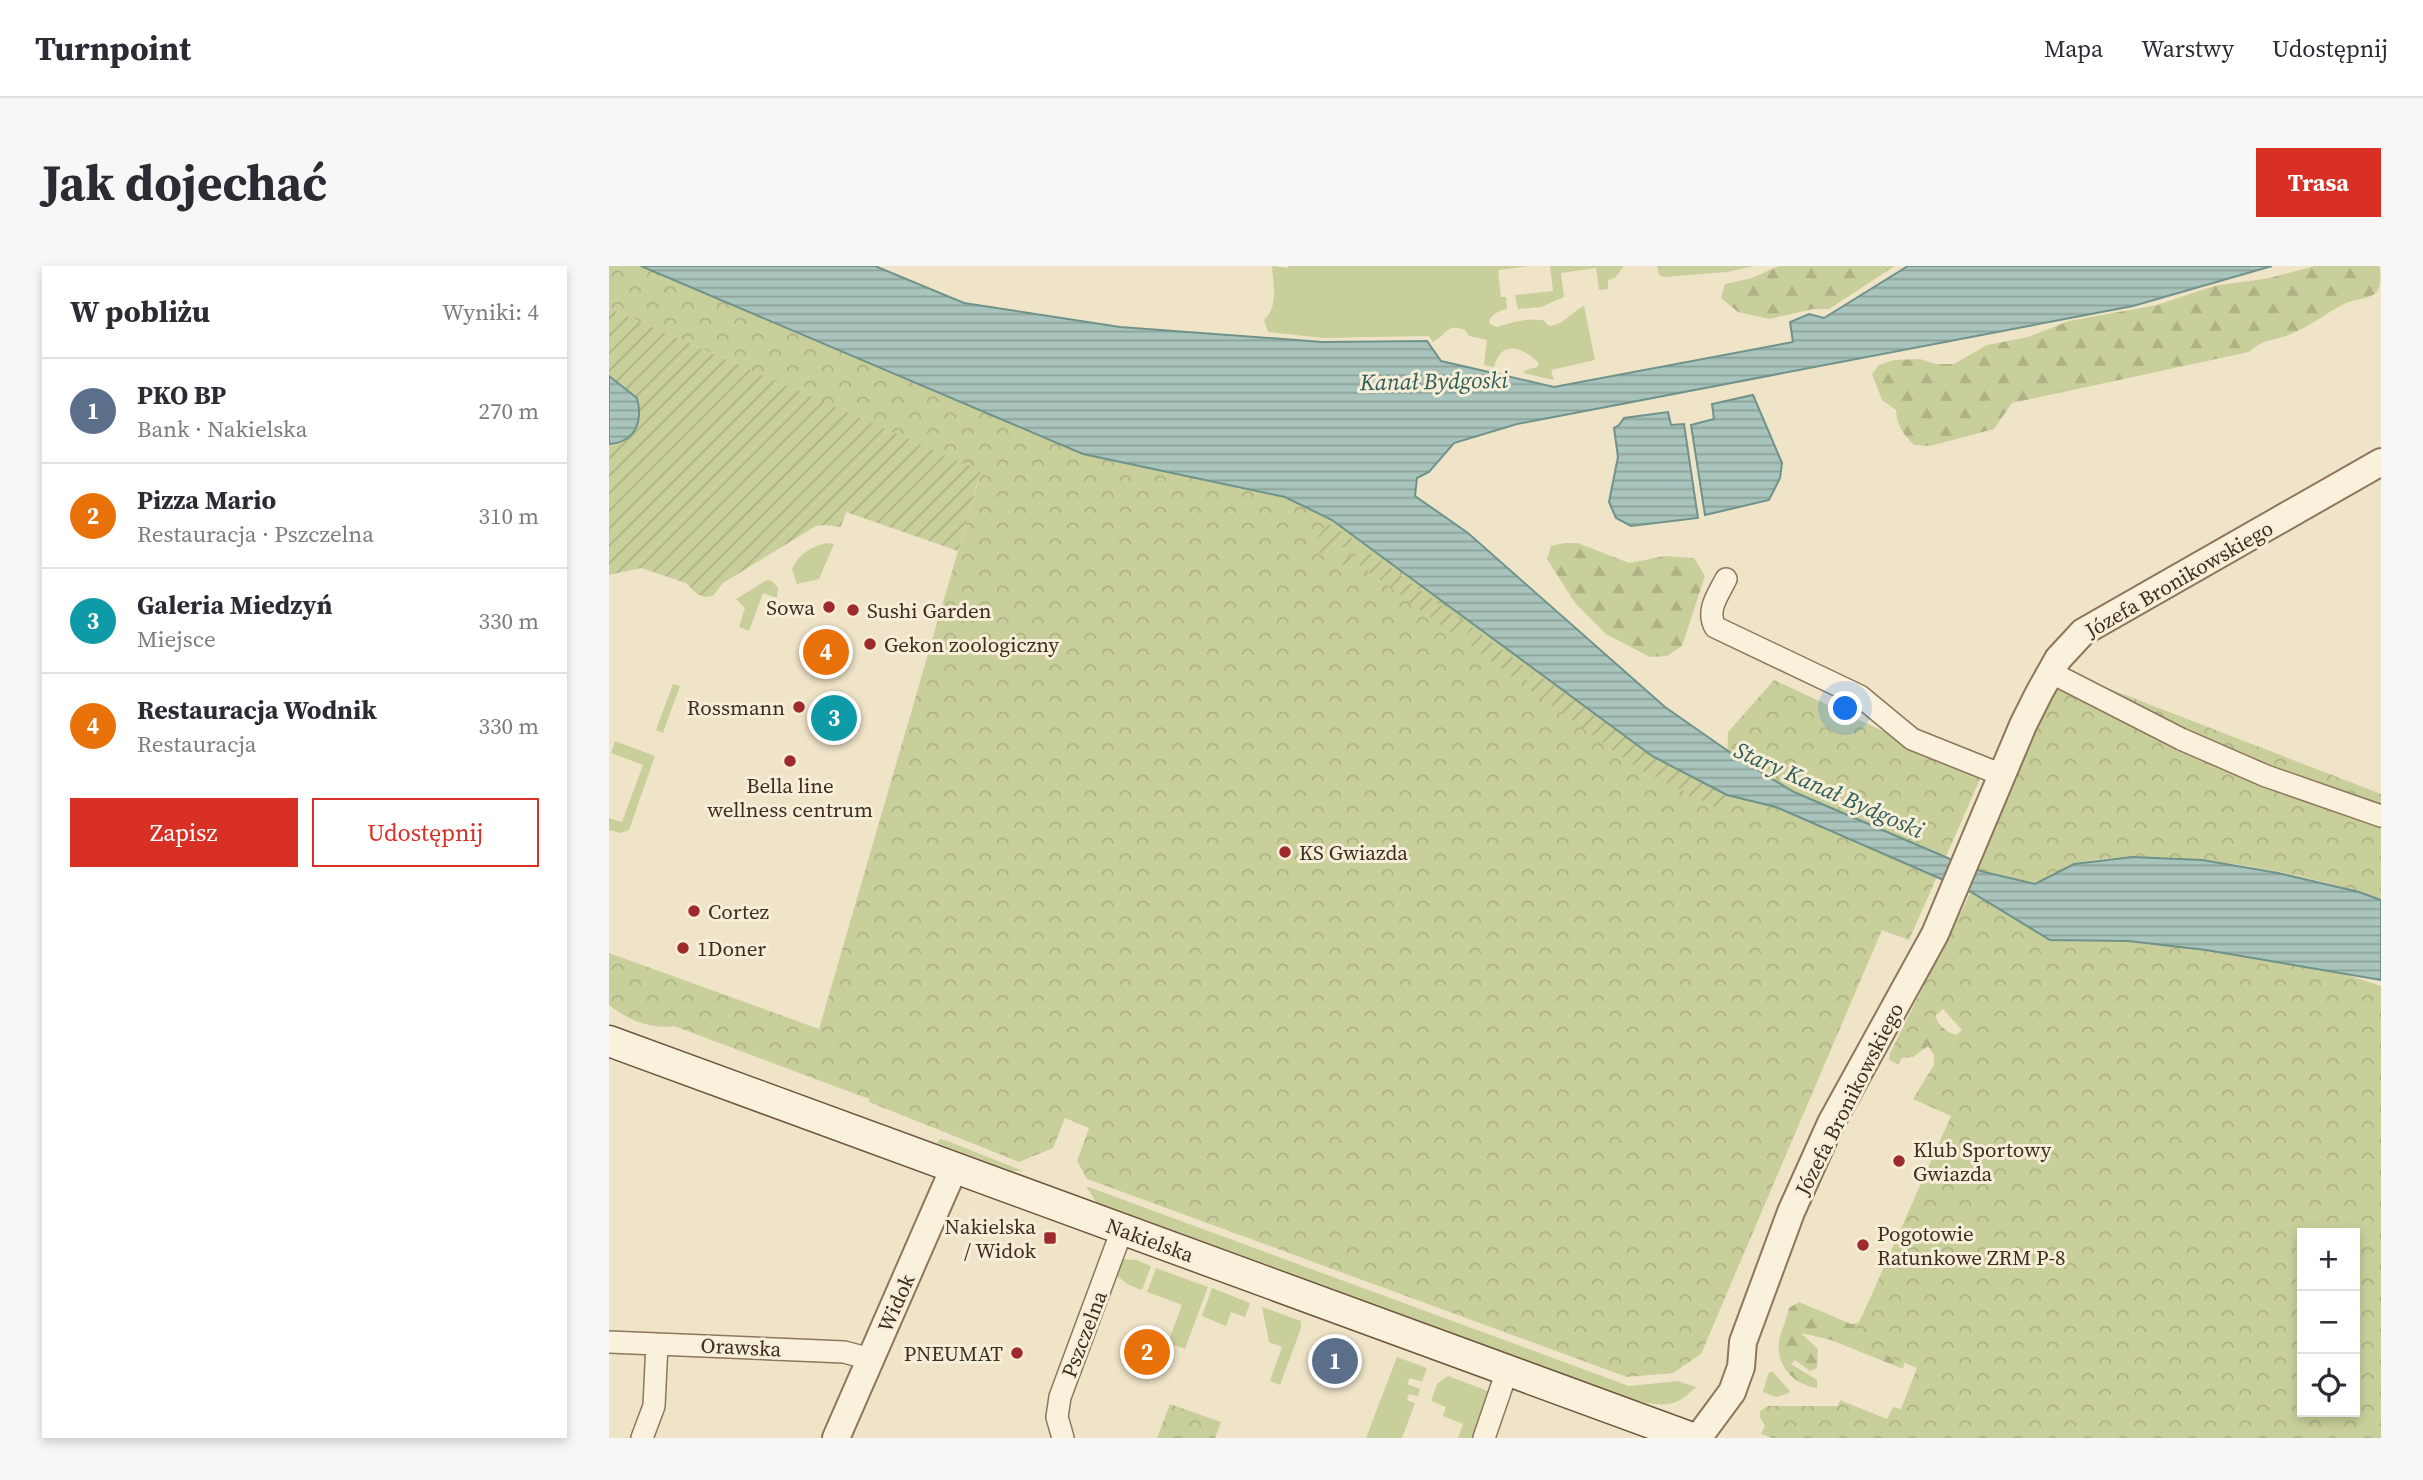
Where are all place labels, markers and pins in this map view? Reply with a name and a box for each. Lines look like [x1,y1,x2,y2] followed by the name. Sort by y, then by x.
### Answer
[766,593,815,622] place label: Sowa
[867,596,992,625] place label: Sushi Garden
[821,599,837,615] marker: Sowa
[845,602,861,618] marker: Sushi Garden
[803,626,849,678] pin: 4
[884,630,1059,659] place label: Gekon zoologiczny
[862,636,878,652] marker: Gekon zoologiczny
[811,692,857,744] pin: 3
[687,693,785,722] place label: Rossmann
[791,699,807,715] marker: Rossmann
[782,753,798,769] marker: Bella line wellness centrum
[707,771,873,824] place label: Bella line wellness centrum
[1299,838,1408,867] place label: KS Gwiazda
[1277,844,1293,860] marker: KS Gwiazda
[708,897,770,926] place label: Cortez
[686,903,702,919] marker: Cortez
[697,934,766,963] place label: 1Doner
[675,940,691,956] marker: 1Doner
[1913,1135,2051,1188] place label: Klub Sportowy Gwiazda
[1891,1153,1907,1169] marker: Klub Sportowy Gwiazda
[945,1212,1037,1265] place label: Nakielska / Widok
[1877,1219,2065,1272] place label: Pogotowie Ratunkowe ZRM P-8
[1042,1230,1058,1246] marker: Nakielska / Widok
[1855,1237,1871,1253] marker: Pogotowie Ratunkowe ZRM P-8
[1124,1326,1170,1378] pin: 2
[1312,1335,1358,1387] pin: 1
[904,1339,1003,1368] place label: PNEUMAT
[1009,1345,1025,1361] marker: PNEUMAT

